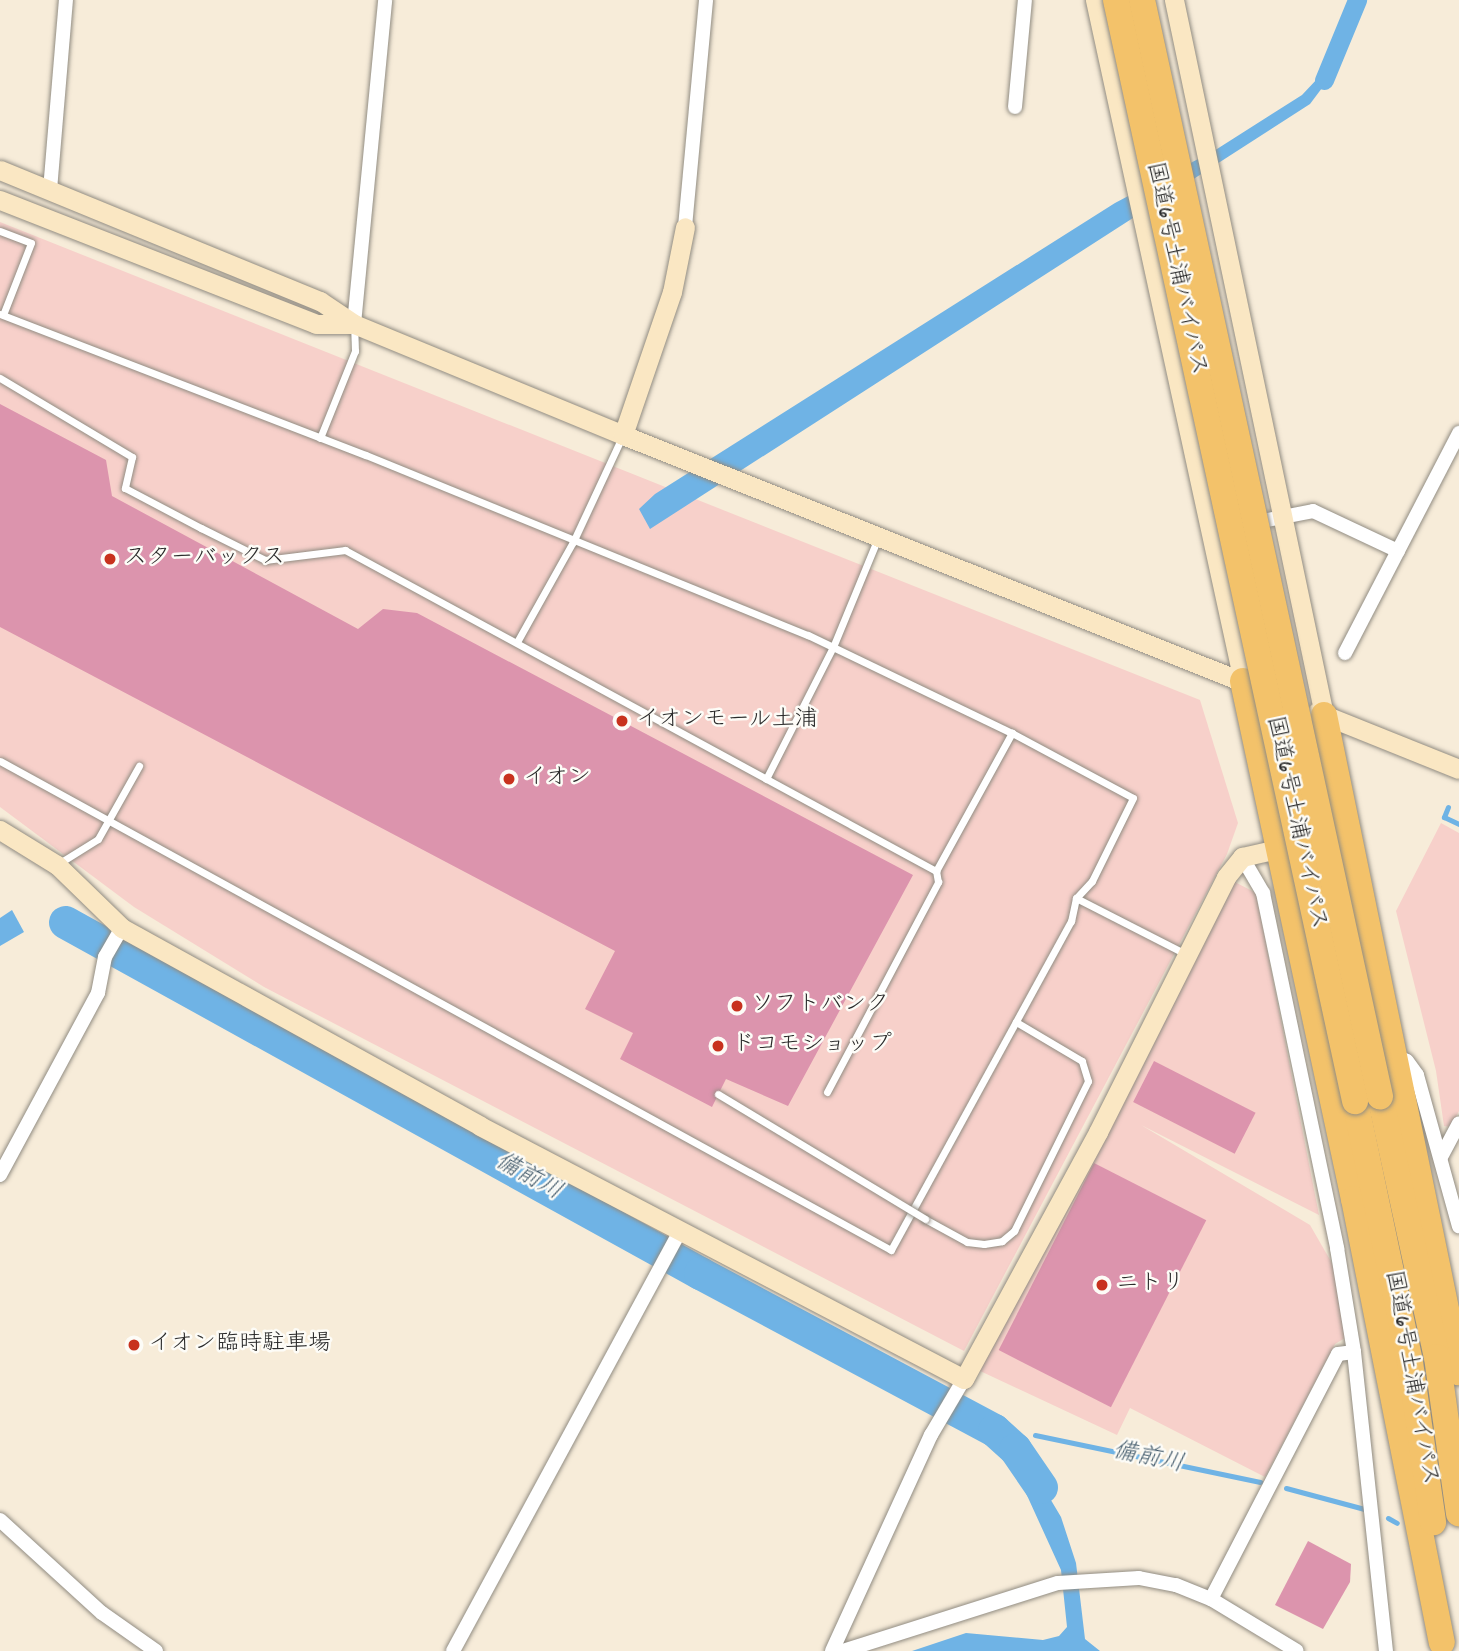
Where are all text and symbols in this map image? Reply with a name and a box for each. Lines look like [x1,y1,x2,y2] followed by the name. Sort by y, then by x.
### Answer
[1139,159,1211,379] street label: 国道6号土浦バイパス
[124,545,285,573] place label: スターバックス
[102,551,118,567] marker: スターバックス
[636,707,820,735] place label: イオンモール土浦
[614,713,630,729] marker: イオンモール土浦
[1259,713,1331,933] street label: 国道6号土浦バイパス
[523,765,592,793] place label: イオン
[501,771,517,787] marker: イオン
[751,992,889,1020] place label: ソフトバンク
[729,998,745,1014] marker: ソフトバンク
[732,1032,893,1060] place label: ドコモショップ
[710,1038,726,1054] marker: ドコモショップ
[490,1148,566,1208] water label: 備前川
[1377,1268,1443,1488] street label: 国道6号土浦バイパス
[1116,1271,1185,1299] place label: ニトリ
[1094,1277,1110,1293] marker: ニトリ
[148,1331,332,1359] place label: イオン臨時駐車場
[126,1337,142,1353] marker: イオン臨時駐車場
[1110,1437,1186,1481] water label: 備前川

